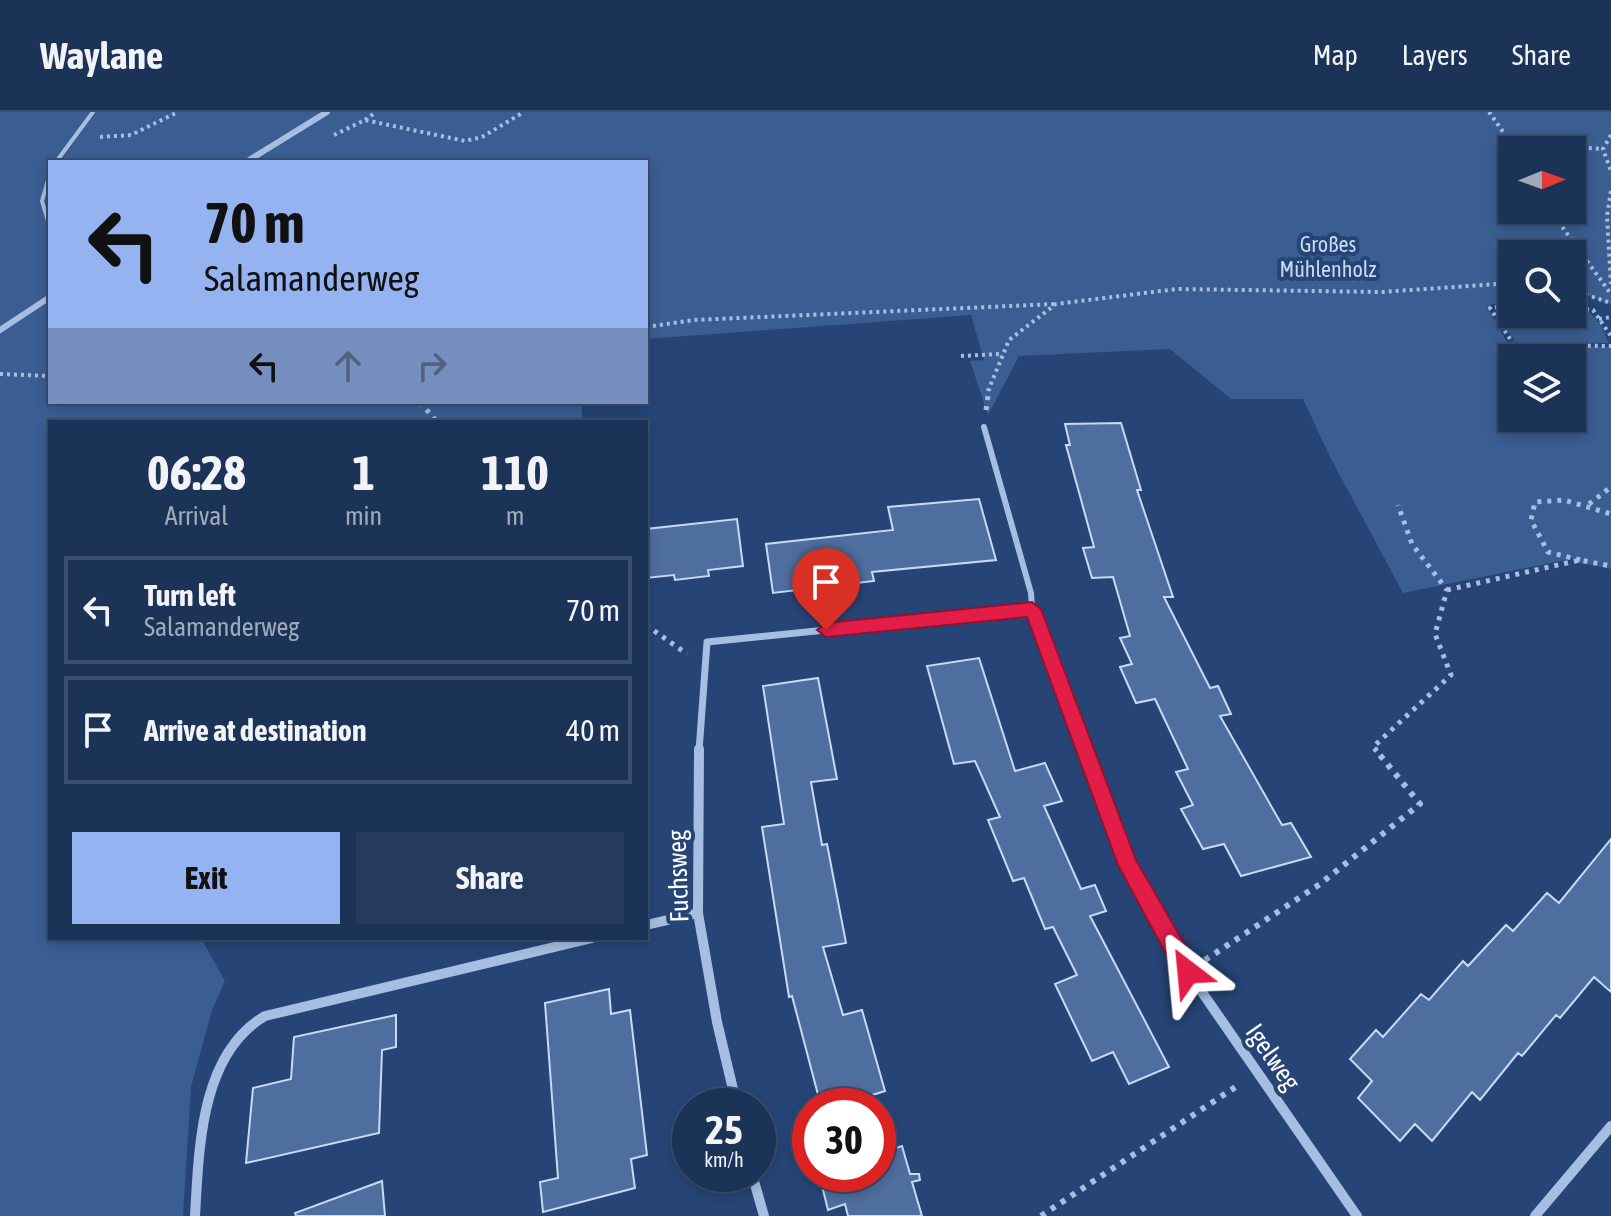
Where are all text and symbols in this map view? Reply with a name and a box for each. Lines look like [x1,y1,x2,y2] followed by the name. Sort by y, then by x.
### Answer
[40,34,163,77] text: Waylane
[1313,39,1358,71] text: Map
[1402,39,1468,71] text: Layers
[1512,39,1571,71] text: Share
[1498,136,1586,224] north arrow
[1498,136,1586,432] map controls
[204,191,305,255] text: 70 m
[72,192,176,296] icon: left
[1279,231,1377,282] park label: Großes Mühlenholz
[1498,240,1586,328] button: search
[204,257,419,299] text: Salamanderweg
[242,344,286,388] icon: left
[326,344,370,388] icon: ahead
[410,344,454,388] icon: right
[1498,344,1586,432] button: layers
[147,445,246,500] text: 06:28
[352,445,375,500] text: 1
[481,445,549,500] text: 110
[165,501,228,531] text: Arrival
[345,501,382,531] text: min
[506,501,524,531] text: m
[792,548,860,630] pin
[804,560,848,604] icon: arrive
[144,578,236,612] text: Turn left
[76,588,120,632] icon: left
[566,593,620,627] text: 70 m
[144,612,299,642] text: Salamanderweg
[76,708,120,752] icon: arrive
[144,713,366,747] text: Arrive at destination
[566,713,620,747] text: 40 m
[661,828,695,923] street label: Fuchsweg
[72,832,340,924] button: Exit
[356,832,624,924] button: Share
[1146,930,1230,1014] position arrow
[1239,1018,1307,1097] street label: Igelweg
[792,1088,896,1192] speed limit sign: 30
[705,1107,743,1152] text: 25
[704,1148,744,1171] text: km/h

